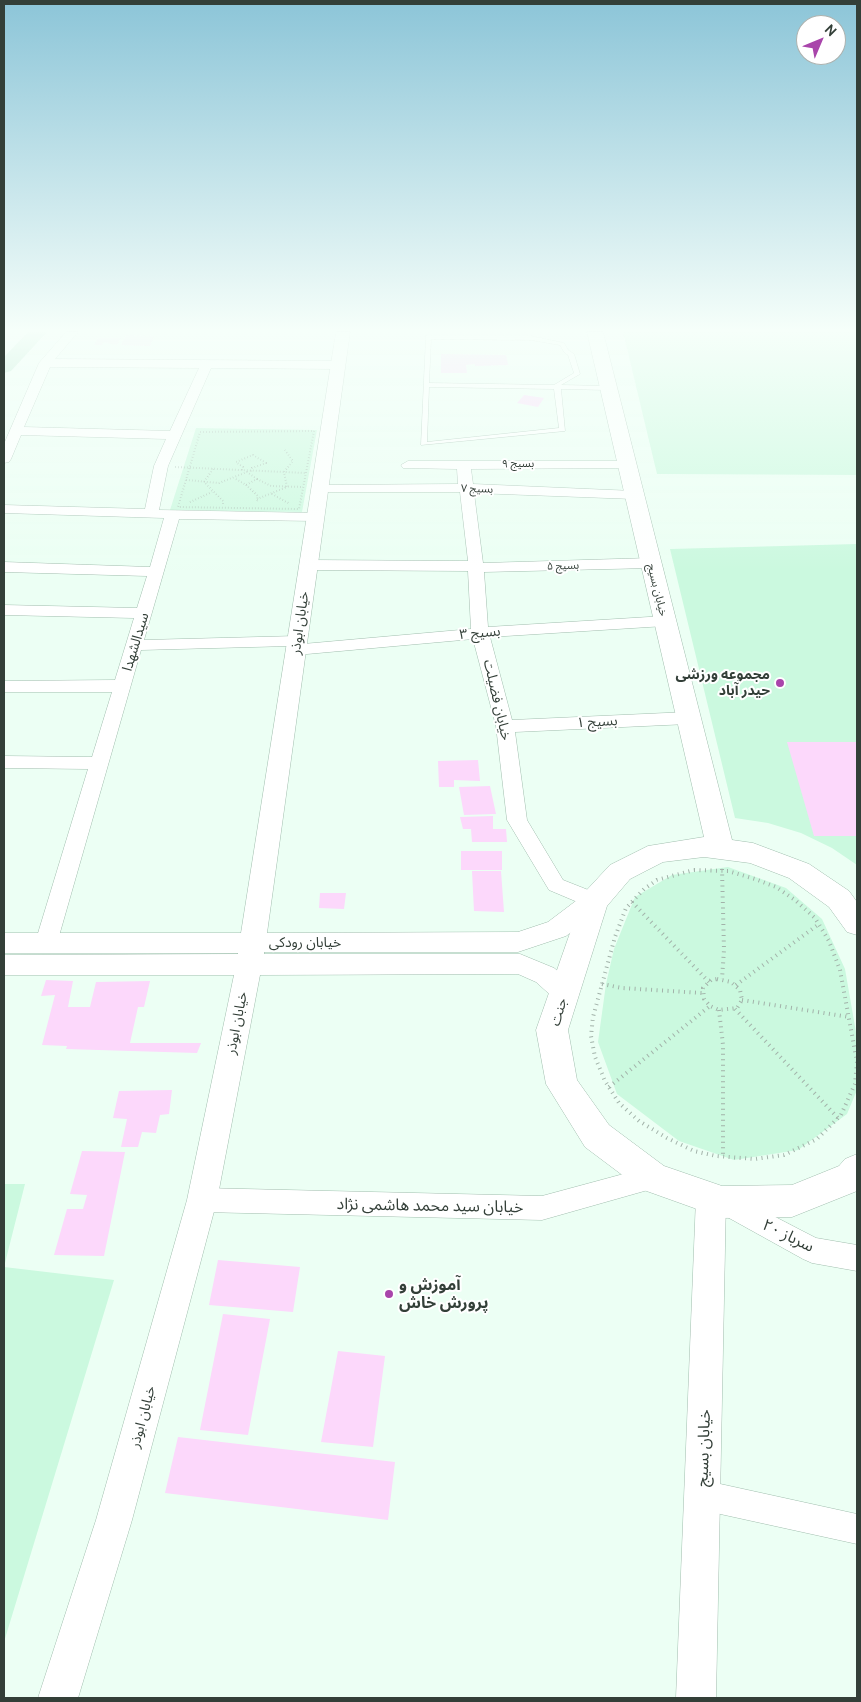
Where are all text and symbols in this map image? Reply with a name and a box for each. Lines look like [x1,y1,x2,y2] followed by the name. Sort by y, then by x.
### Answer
[796,15,846,65] north arrow
[821,20,841,40] text: N
[502,457,534,471] street label: بسیج ۹
[461,482,493,496] street label: بسیج ۷
[547,559,579,573] street label: بسیج ۵
[644,562,670,618] street label: خیابان بسیج
[287,590,313,656] street label: خیابان ابوذر
[119,611,153,673] street label: سیدالشهدا
[459,623,501,643] street label: بسیج ۳
[480,658,514,742] street label: خیابان فضیلت
[675,667,770,700] place label: مجموعه ورزشی حیدر آباد
[774,677,786,689] marker: مجموعه ورزشی حیدر آباد
[576,713,618,731] street label: بسیج ۱
[269,935,341,951] street label: خیابان رودکی
[223,990,251,1056] street label: خیابان ابوذر
[547,996,571,1028] street label: جنت
[336,1195,524,1217] street label: خیابان سید محمد هاشمی نژاد
[759,1215,817,1257] street label: سرباز ۲۰
[399,1275,489,1313] place label: آموزش و پرورش خاش
[383,1288,395,1300] marker: آموزش و پرورش خاش
[127,1384,159,1450] street label: خیابان ابوذر
[693,1409,715,1487] street label: خیابان بسیج

